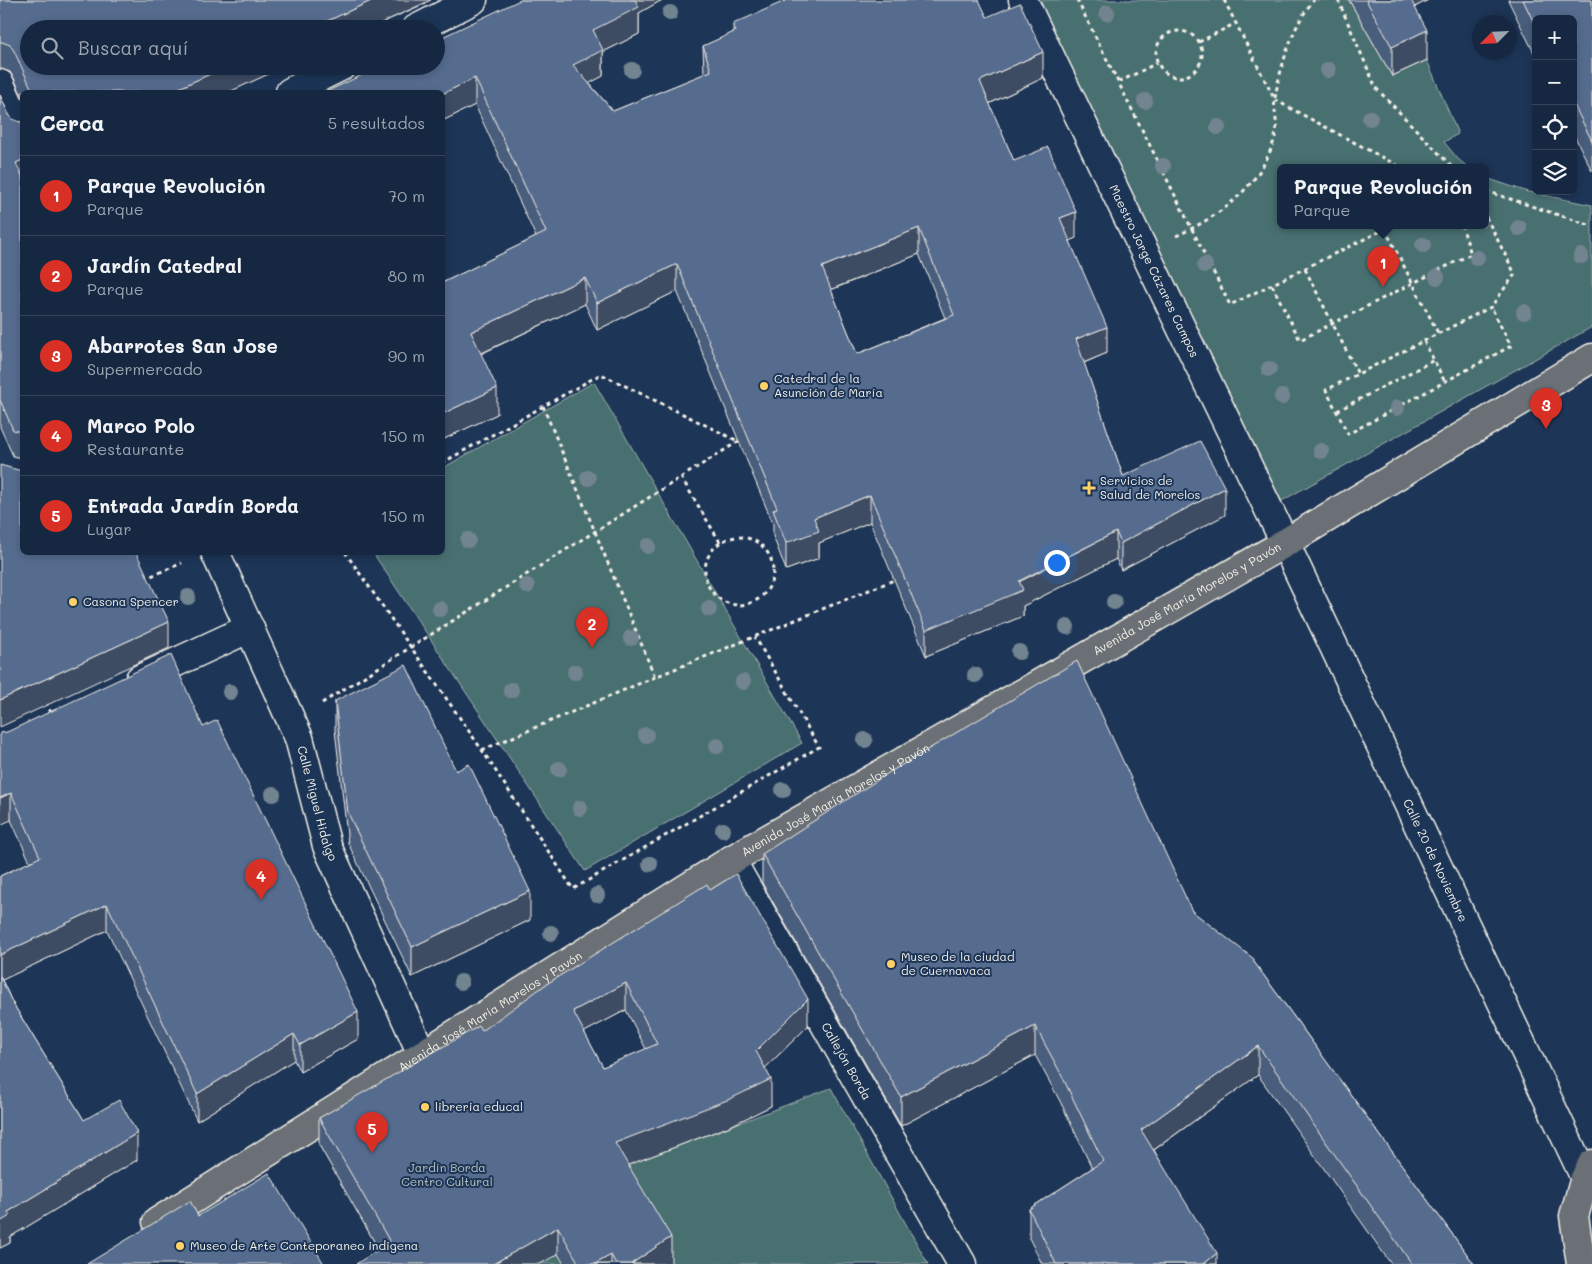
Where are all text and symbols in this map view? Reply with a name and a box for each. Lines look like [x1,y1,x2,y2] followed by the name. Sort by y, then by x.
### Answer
[1472,15,1517,60] north arrow
[1532,15,1577,195] map controls
[1532,15,1577,60] button: +
[20,20,445,75] search box
[38,34,66,62] icon: search
[78,35,188,60] text: Buscar aquí
[1532,60,1577,105] button: −
[1532,105,1577,150] button: locate
[40,109,105,136] text: Cerca
[328,112,425,133] text: 5 resultados
[1532,150,1577,195] button: layers
[1277,164,1489,229] popup
[87,173,265,198] text: Parque Revolución
[1294,174,1472,199] text: Parque Revolución
[1106,182,1203,360] street label: Maestro Jorge Cázares Campos
[52,185,60,206] text: 1
[388,185,425,206] text: 70 m
[87,198,144,219] text: Parque
[1294,199,1351,220] text: Parque
[1367,246,1399,287] pin: 1
[87,253,242,278] text: Jardín Catedral
[52,265,60,286] text: 2
[388,265,425,286] text: 80 m
[87,278,144,299] text: Parque
[87,333,278,358] text: Abarrotes San Jose
[51,345,61,366] text: 3
[388,345,425,366] text: 90 m
[87,358,202,379] text: Supermercado
[774,370,883,400] place label: Catedral de la Asunción de María
[758,380,770,392] marker: Catedral de la Asunción de María
[1530,388,1562,429] pin: 3
[87,413,195,438] text: Marco Polo
[51,425,61,446] text: 4
[381,425,425,446] text: 150 m
[87,438,185,459] text: Restaurante
[1100,472,1200,502] place label: Servicios de Salud de Morelos
[1082,481,1096,495] marker: Servicios de Salud de Morelos
[87,493,299,518] text: Entrada Jardín Borda
[51,505,61,526] text: 5
[381,505,425,526] text: 150 m
[87,518,131,539] text: Lugar
[1090,538,1283,658] street label: Avenida José María Morelos y Pavón
[1044,550,1070,576] your location
[83,593,179,609] place label: Casona Spencer
[67,596,79,608] marker: Casona Spencer
[576,607,608,648] pin: 2
[738,739,932,860] street label: Avenida José María Morelos y Pavón
[294,744,342,863] street label: Calle Miguel Hidalgo
[1400,796,1472,924] street label: Calle 20 de Noviembre
[245,859,277,900] pin: 4
[395,947,585,1075] street label: Avenida José María Morelos y Pavón
[901,948,1015,978] place label: Museo de la ciudad de Cuernavaca
[885,958,897,970] marker: Museo de la ciudad de Cuernavaca
[819,1019,876,1103] street label: Callejón Borda
[435,1098,523,1114] place label: libreria educal
[419,1101,431,1113] marker: libreria educal
[356,1112,388,1153] pin: 5
[401,1159,493,1189] park label: Jardín Borda Centro Cultural
[190,1237,418,1253] place label: Museo de Arte Conteporaneo indigena
[174,1240,186,1252] marker: Museo de Arte Conteporaneo indigena

